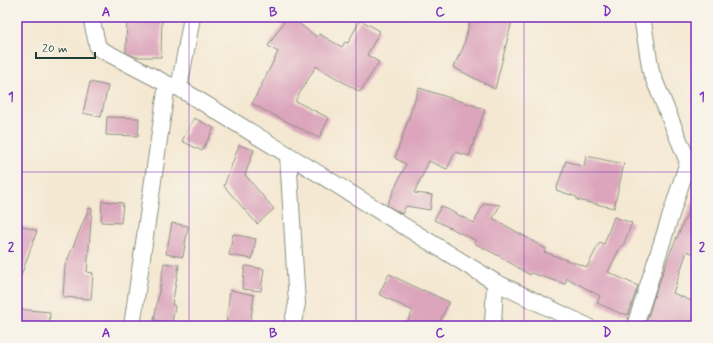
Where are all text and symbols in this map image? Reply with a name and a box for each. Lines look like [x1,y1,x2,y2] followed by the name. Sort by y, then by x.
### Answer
[102,4,110,21] text: A
[269,4,278,21] text: B
[435,4,445,21] text: C
[603,4,612,21] text: D
[36,34,95,60] scale bar
[42,41,68,57] text: 20 m
[8,89,14,106] text: 1
[699,89,705,106] text: 1
[8,239,15,256] text: 2
[699,239,706,256] text: 2
[102,325,110,342] text: A
[269,325,278,342] text: B
[435,325,445,342] text: C
[603,325,612,342] text: D

